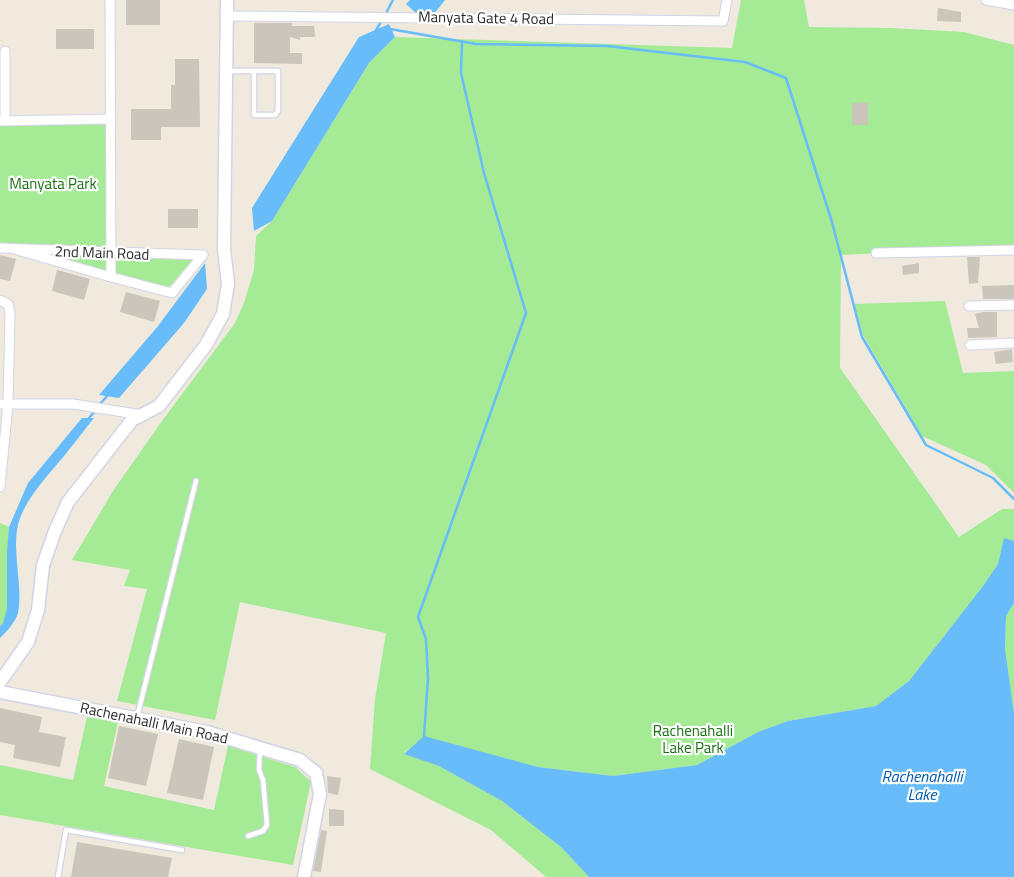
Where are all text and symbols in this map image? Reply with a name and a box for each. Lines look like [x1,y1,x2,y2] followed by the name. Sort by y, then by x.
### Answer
[418,5,554,30] street label: Manyata Gate 4 Road
[9,172,97,195] park label: Manyata Park
[54,239,150,266] street label: 2nd Main Road
[78,696,230,749] street label: Rachenahalli Main Road
[653,719,733,759] park label: Rachenahalli Lake Park
[882,764,964,806] water label: Rachenahalli Lake

